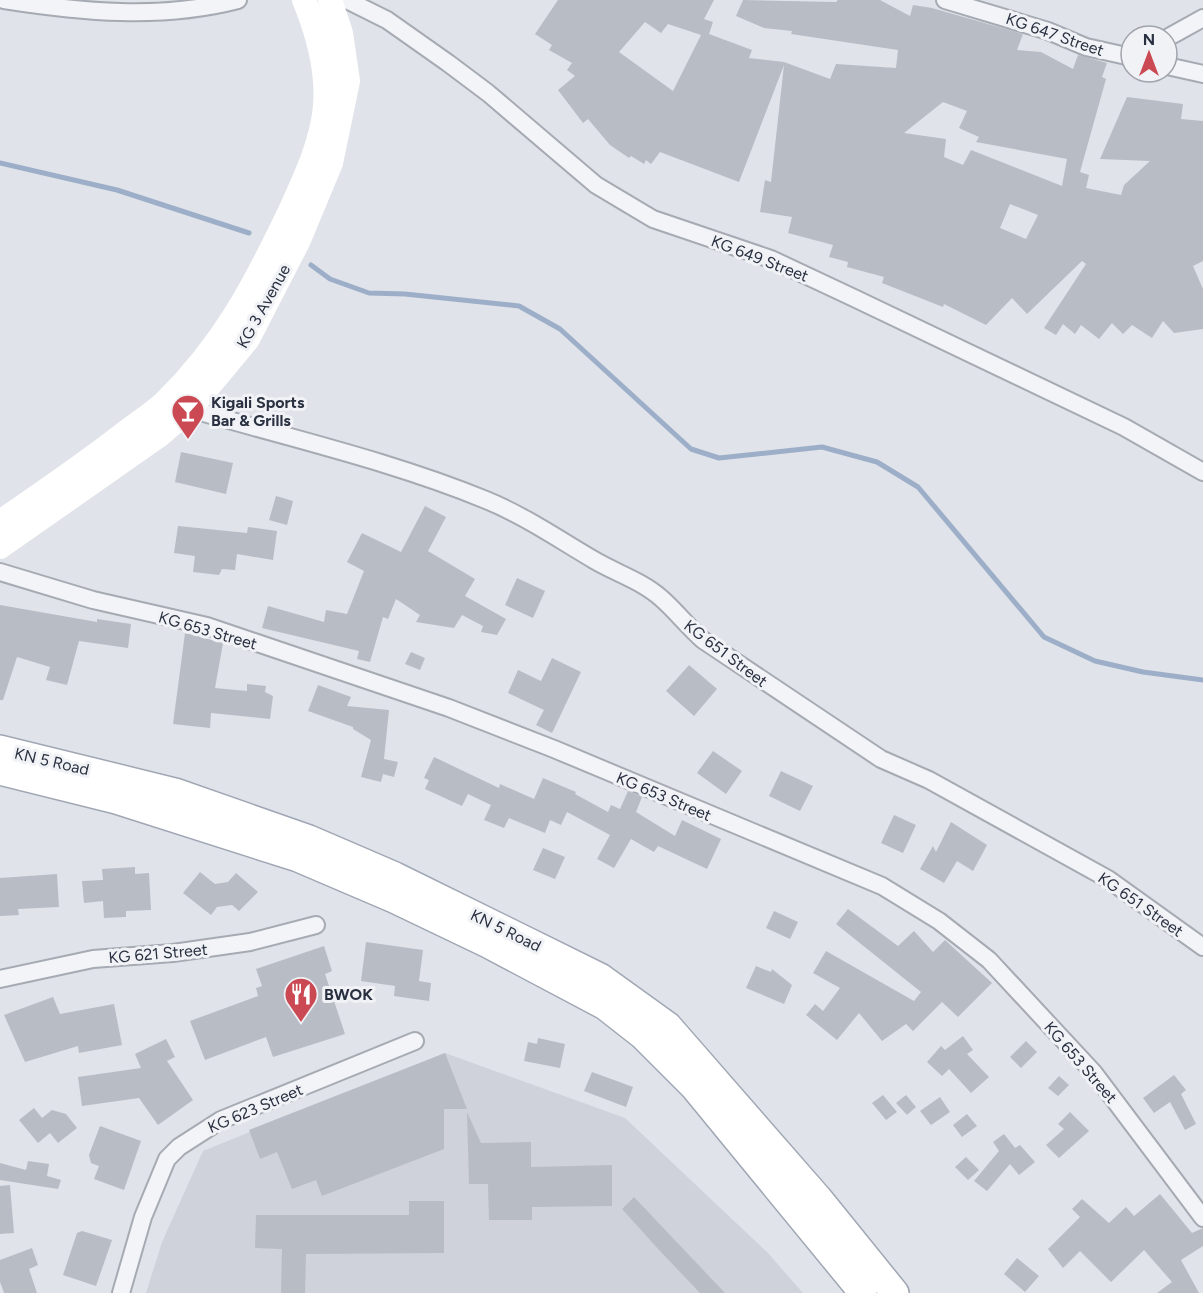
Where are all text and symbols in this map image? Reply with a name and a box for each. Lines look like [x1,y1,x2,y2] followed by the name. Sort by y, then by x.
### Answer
[1003,9,1106,60] street label: KG 647 Street
[1119,24,1179,84] north arrow
[1143,30,1155,49] text: N
[708,231,811,286] street label: KG 649 Street
[233,261,294,351] street label: KG 3 Avenue
[170,393,206,440] bar icon: Kigali Sports Bar & Grills
[211,393,305,430] place label: Kigali Sports Bar & Grills
[156,607,259,654] street label: KG 653 Street
[680,616,771,691] street label: KG 651 Street
[13,744,91,779] street label: KN 5 Road
[613,768,714,825] street label: KG 653 Street
[1095,868,1187,941] street label: KG 651 Street
[467,905,544,956] street label: KN 5 Road
[108,940,208,967] street label: KG 621 Street
[283,976,319,1023] restaurant icon: BWOK
[324,985,373,1004] place label: BWOK
[1040,1018,1121,1107] street label: KG 653 Street
[205,1080,306,1137] street label: KG 623 Street

